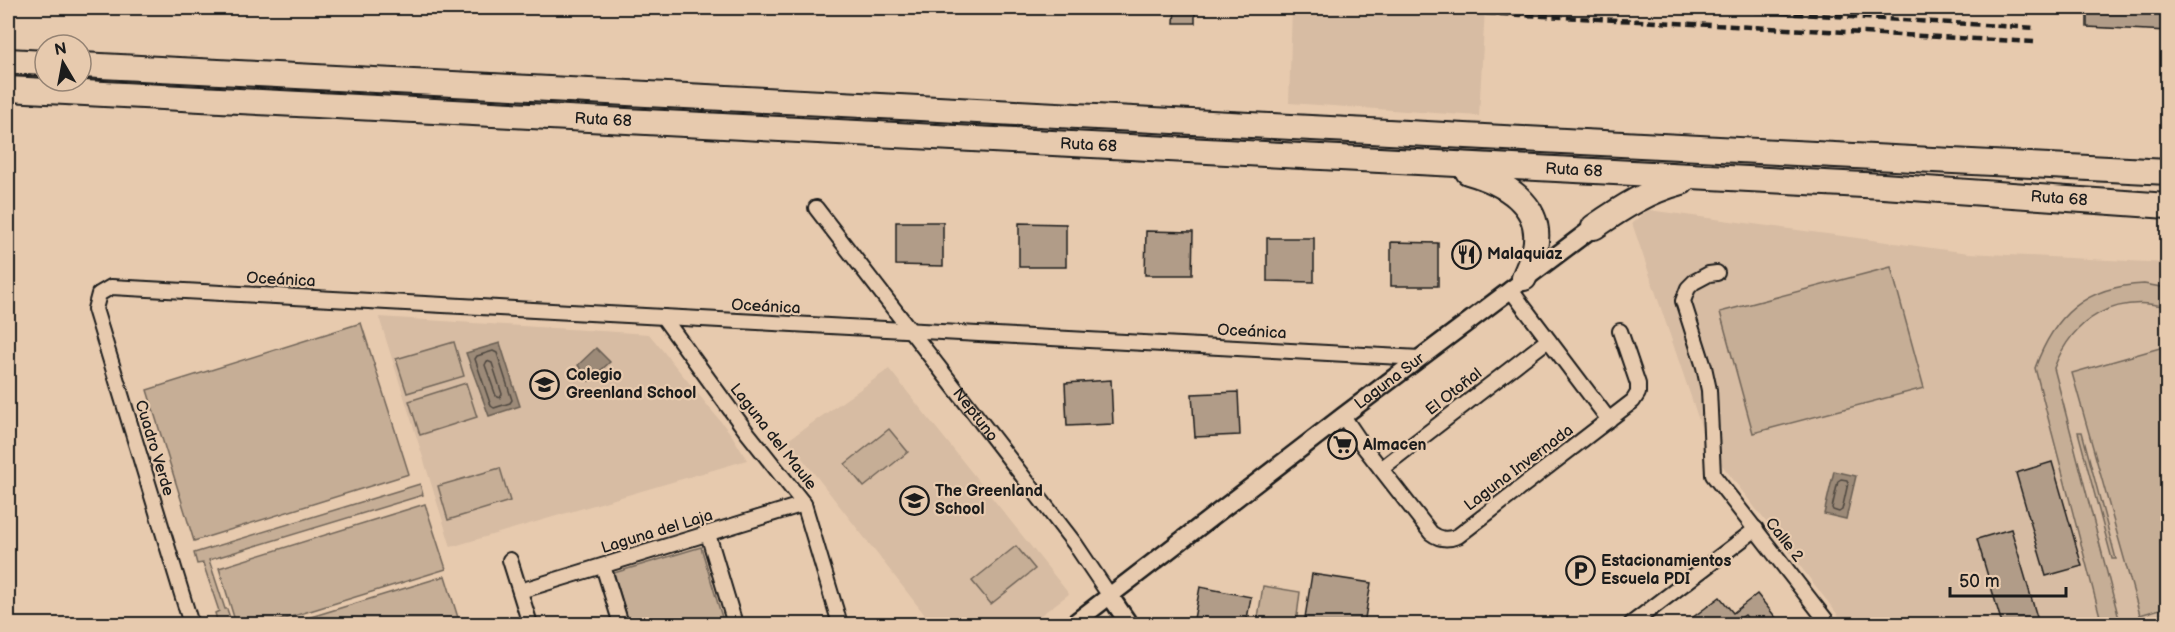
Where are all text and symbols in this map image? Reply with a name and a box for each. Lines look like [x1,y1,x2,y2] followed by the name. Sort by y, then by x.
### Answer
[33,33,93,93] north arrow
[53,39,68,60] text: N
[574,109,632,131] street label: Ruta 68
[1059,134,1118,156] street label: Ruta 68
[1545,159,1603,181] street label: Ruta 68
[2030,187,2088,210] street label: Ruta 68
[1450,238,1482,270] restaurant icon: Malaquiaz
[1487,245,1562,264] place label: Malaquiaz
[246,269,316,291] street label: Oceánica
[731,296,801,318] street label: Oceánica
[1217,321,1287,343] street label: Oceánica
[1351,348,1428,413] street label: Laguna Sur
[1422,364,1486,420] street label: El Otoñal
[566,366,696,403] place label: Colegio Greenland School
[529,368,561,400] school or university icon: Colegio Greenland School
[726,380,821,494] street label: Laguna del Maule
[949,384,1002,445] street label: Neptuno
[130,398,178,499] street label: Cuadro Verde
[1461,421,1577,515] street label: Laguna Invernada
[1326,429,1358,461] supermarket icon: Almacen
[1362,436,1427,455] place label: Almacen
[935,482,1043,519] place label: The Greenland School
[898,484,930,516] school or university icon: The Greenland School
[599,506,715,558] street label: Laguna del Laja
[1761,514,1807,566] street label: Calle 2
[1601,552,1731,589] place label: Estacionamientos Escuela PDI
[1564,554,1596,586] parking icon: Estacionamientos Escuela PDI
[1950,560,2066,598] scale bar
[1959,571,2000,592] text: 50 m

